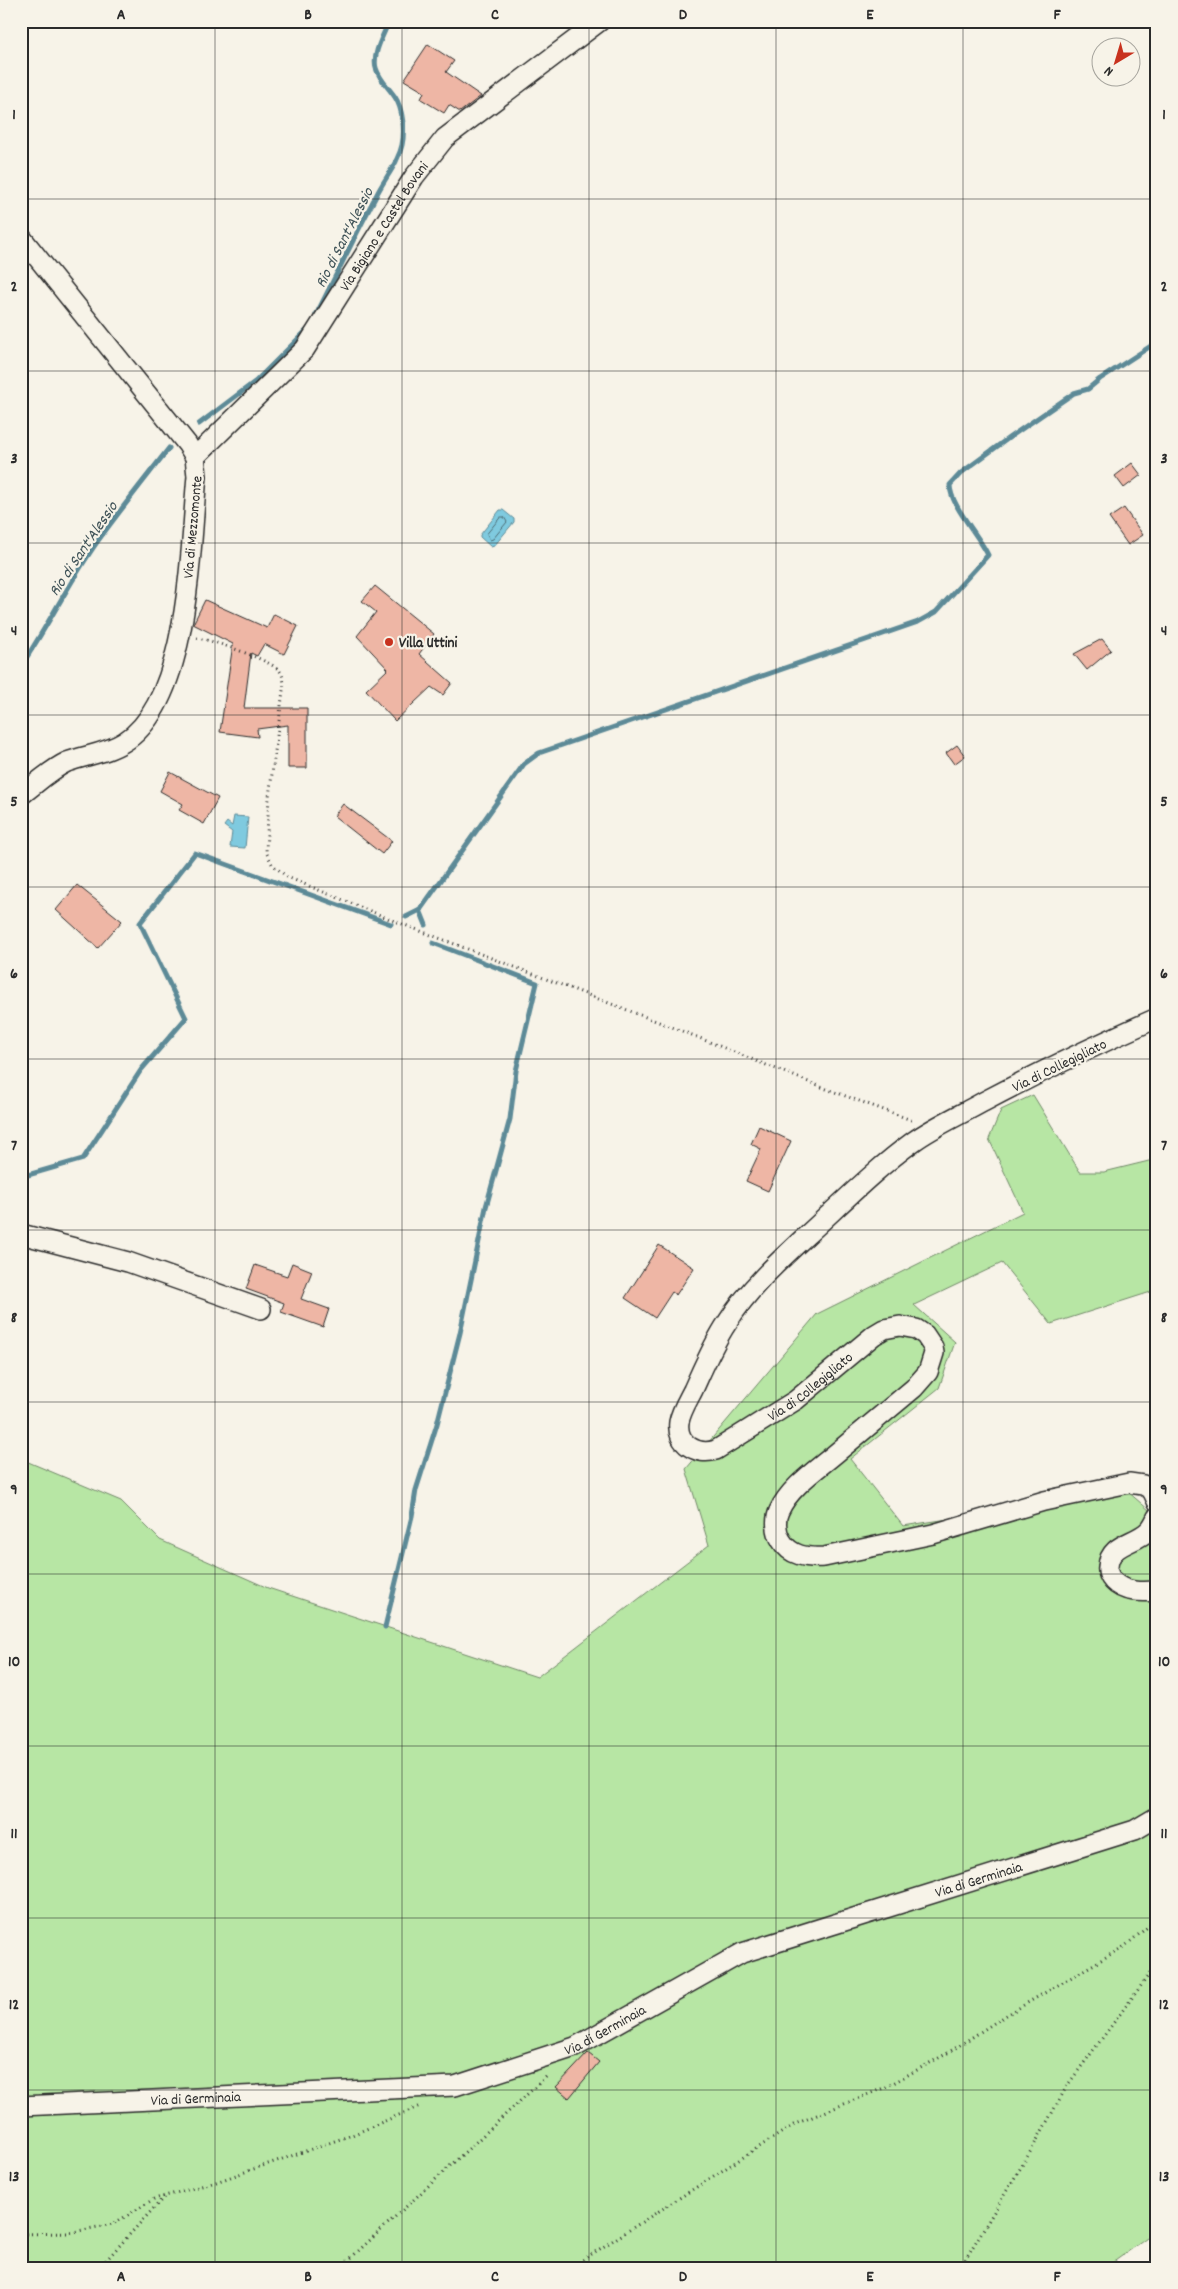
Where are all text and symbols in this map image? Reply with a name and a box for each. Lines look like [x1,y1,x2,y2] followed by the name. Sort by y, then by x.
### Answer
[117,4,126,27] text: A
[304,4,312,27] text: B
[491,4,499,27] text: C
[679,4,688,27] text: D
[866,4,874,27] text: E
[1053,4,1061,27] text: F
[1090,38,1140,88] north arrow
[1100,61,1118,81] text: N
[12,104,16,127] text: 1
[1162,104,1166,127] text: 1
[335,157,435,296] street label: Via Bigiano e Castel Bovani
[310,183,381,292] water label: Rio di Sant'Alessio
[11,276,18,299] text: 2
[1161,276,1168,299] text: 2
[10,448,18,471] text: 3
[1160,448,1168,471] text: 3
[179,474,209,580] street label: Via di Mezzomonte
[44,497,125,601] water label: Rio di Sant'Alessio
[11,620,17,643] text: 4
[1161,620,1167,643] text: 4
[399,633,458,655] place label: Villa Uttini
[383,636,395,648] marker: Villa Uttini
[10,791,18,814] text: 5
[1160,791,1168,814] text: 5
[10,963,18,986] text: 6
[1160,963,1168,986] text: 6
[1009,1034,1111,1099] street label: Via di Collegigliato
[11,1135,17,1158] text: 7
[1161,1135,1167,1158] text: 7
[11,1307,18,1330] text: 8
[1161,1307,1168,1330] text: 8
[764,1348,859,1428] street label: Via di Collegigliato
[10,1479,18,1502] text: 9
[1160,1479,1168,1502] text: 9
[8,1651,20,1674] text: 10
[1158,1651,1170,1674] text: 10
[10,1823,18,1846] text: 11
[1160,1823,1168,1846] text: 11
[933,1857,1026,1905] street label: Via di Germinaia
[9,1994,19,2017] text: 12
[1159,1994,1169,2017] text: 12
[562,2000,651,2063] street label: Via di Germinaia
[150,2087,242,2113] street label: Via di Germinaia
[9,2166,19,2189] text: 13
[1159,2166,1169,2189] text: 13
[117,2266,126,2289] text: A
[304,2266,312,2289] text: B
[491,2266,499,2289] text: C
[679,2266,688,2289] text: D
[866,2266,874,2289] text: E
[1053,2266,1061,2289] text: F

